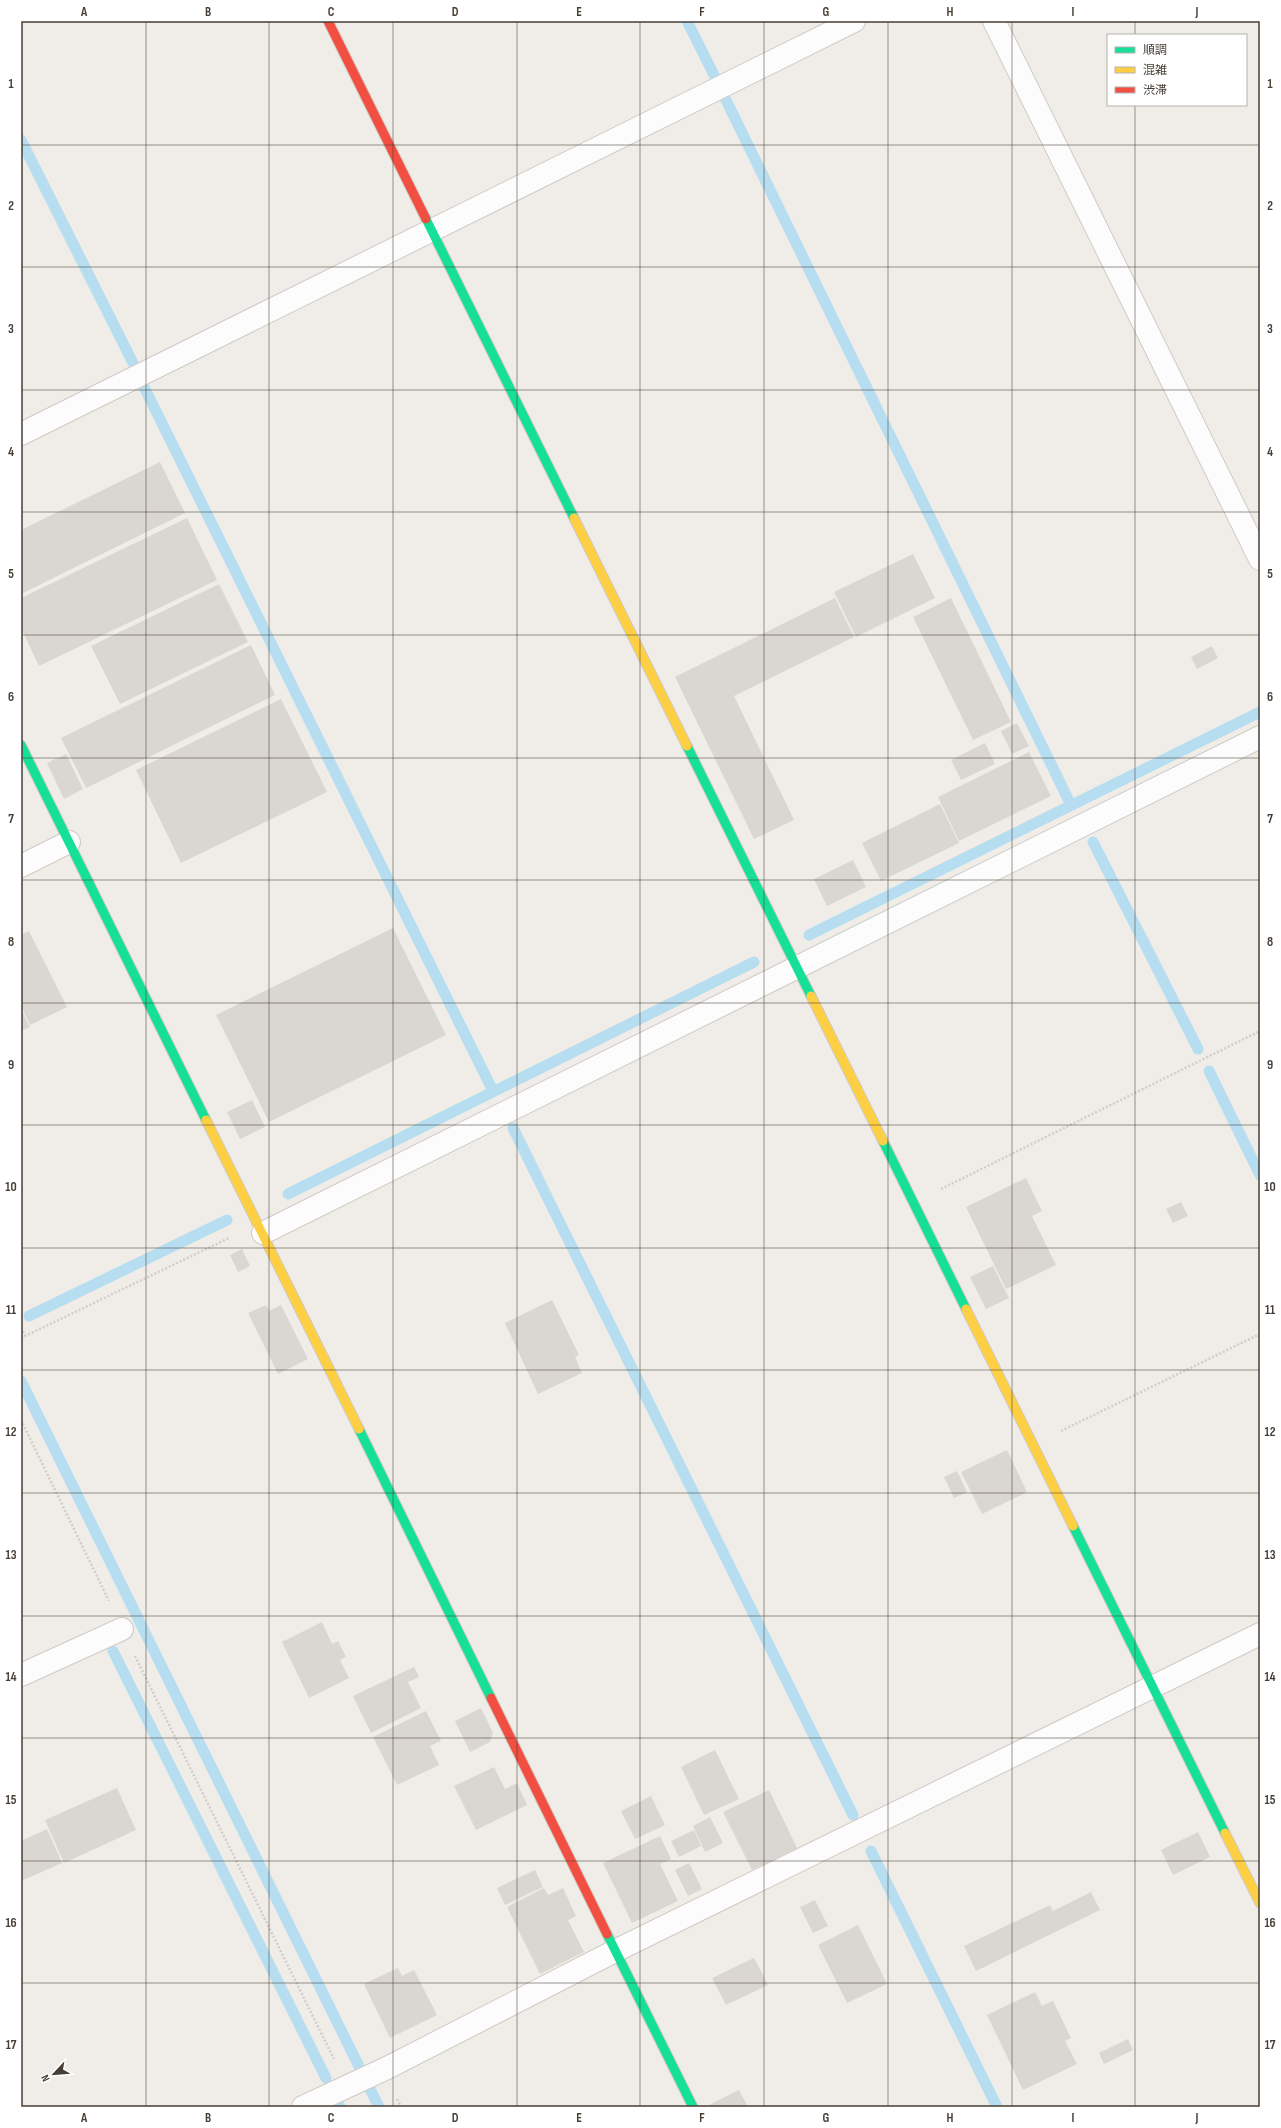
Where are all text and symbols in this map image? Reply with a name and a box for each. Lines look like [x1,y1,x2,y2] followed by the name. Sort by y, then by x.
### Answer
[80,4,88,20] text: A
[205,4,211,20] text: B
[328,4,335,20] text: C
[452,4,459,20] text: D
[576,4,582,20] text: E
[699,4,705,20] text: F
[823,4,830,20] text: G
[947,4,954,20] text: H
[1072,4,1075,20] text: I
[1195,4,1199,20] text: J
[1107,34,1247,106] legend
[1143,43,1167,58] text: 順調
[1143,63,1167,78] text: 混雑
[8,76,14,92] text: 1
[1267,76,1273,92] text: 1
[1143,83,1167,98] text: 渋滞
[8,198,14,214] text: 2
[1267,198,1273,214] text: 2
[8,321,14,337] text: 3
[1267,321,1273,337] text: 3
[8,444,14,460] text: 4
[1267,444,1273,460] text: 4
[8,566,14,582] text: 5
[1267,566,1273,582] text: 5
[8,689,14,705] text: 6
[1267,689,1273,705] text: 6
[8,811,14,827] text: 7
[1267,811,1273,827] text: 7
[8,934,14,950] text: 8
[1267,934,1273,950] text: 8
[8,1057,14,1073] text: 9
[1267,1057,1273,1073] text: 9
[5,1179,17,1195] text: 10
[1264,1179,1276,1195] text: 10
[6,1302,16,1318] text: 11
[1265,1302,1275,1318] text: 11
[6,1424,17,1440] text: 12
[1265,1424,1276,1440] text: 12
[6,1547,17,1563] text: 13
[1265,1547,1276,1563] text: 13
[5,1669,17,1685] text: 14
[1264,1669,1276,1685] text: 14
[6,1792,17,1808] text: 15
[1265,1792,1276,1808] text: 15
[5,1915,17,1931] text: 16
[1264,1915,1276,1931] text: 16
[6,2037,17,2053] text: 17
[1265,2037,1276,2053] text: 17
[34,2054,74,2094] north arrow
[38,2073,53,2084] text: N
[80,2110,88,2126] text: A
[205,2110,211,2126] text: B
[328,2110,335,2126] text: C
[452,2110,459,2126] text: D
[576,2110,582,2126] text: E
[699,2110,705,2126] text: F
[823,2110,830,2126] text: G
[947,2110,954,2126] text: H
[1072,2110,1075,2126] text: I
[1195,2110,1199,2126] text: J

